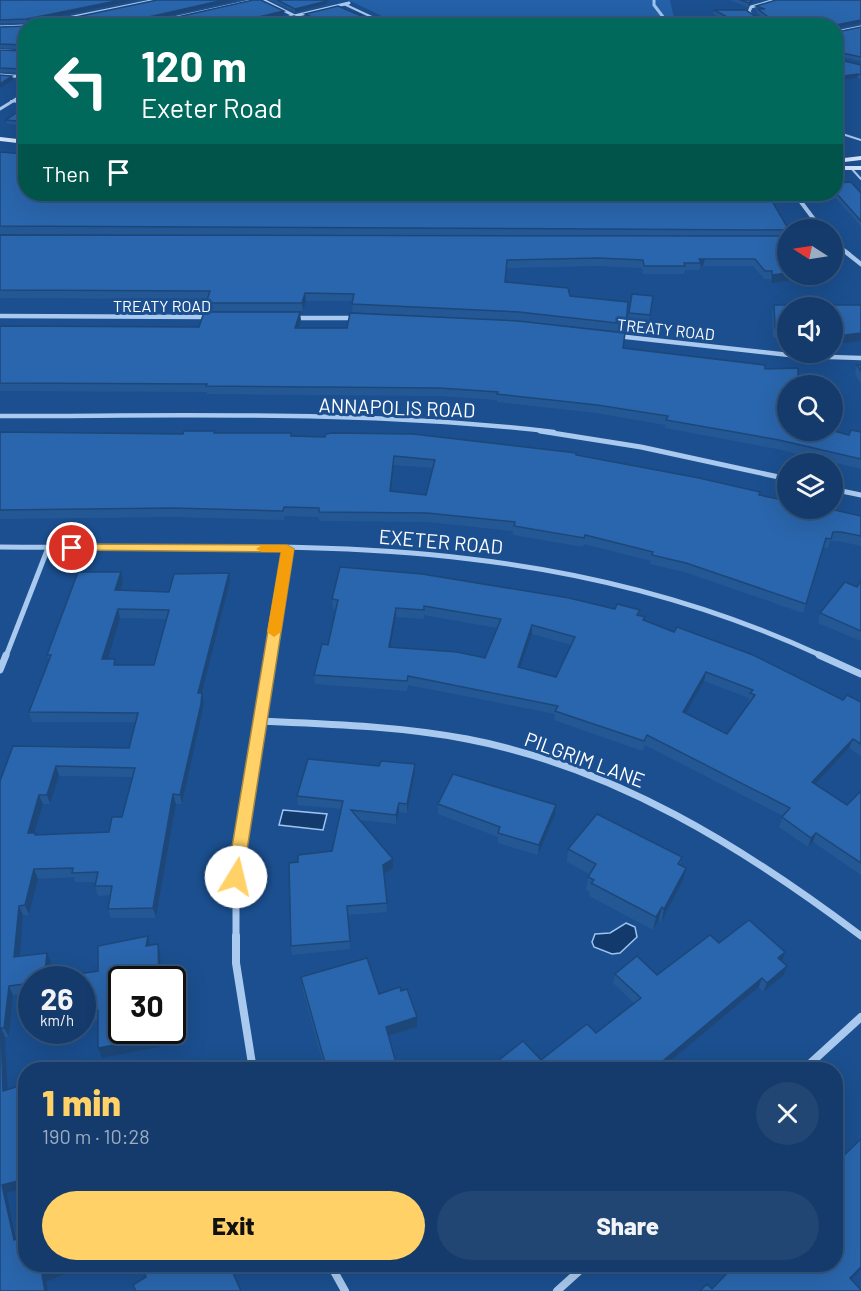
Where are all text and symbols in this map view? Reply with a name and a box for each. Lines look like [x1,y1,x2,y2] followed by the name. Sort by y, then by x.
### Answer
[141,40,247,90] text: 120 m
[42,42,120,120] icon: left
[141,91,283,123] text: Exeter Road
[102,156,135,189] icon: arrive
[42,160,90,186] text: Then
[777,219,843,285] north arrow
[777,219,843,519] map controls
[113,296,211,315] street label: TREATY ROAD
[777,297,843,363] button: sound
[616,314,716,344] street label: TREATY ROAD
[777,375,843,441] button: search
[318,392,476,422] street label: ANNAPOLIS ROAD
[777,453,843,519] button: layers
[46,522,97,573] pin
[378,524,504,558] street label: EXETER ROAD
[55,531,88,564] icon: arrive
[522,726,648,792] street label: PILGRIM LANE
[204,845,268,909] position arrow
[108,966,186,1044] speed limit sign: 30
[41,980,73,1016] text: 26
[40,1011,74,1029] text: km/h
[42,1080,121,1123] text: 1 min
[756,1082,819,1145] button: close
[42,1124,150,1148] text: 190 m · 10:28
[42,1191,425,1260] button: Exit
[437,1191,819,1260] button: Share

